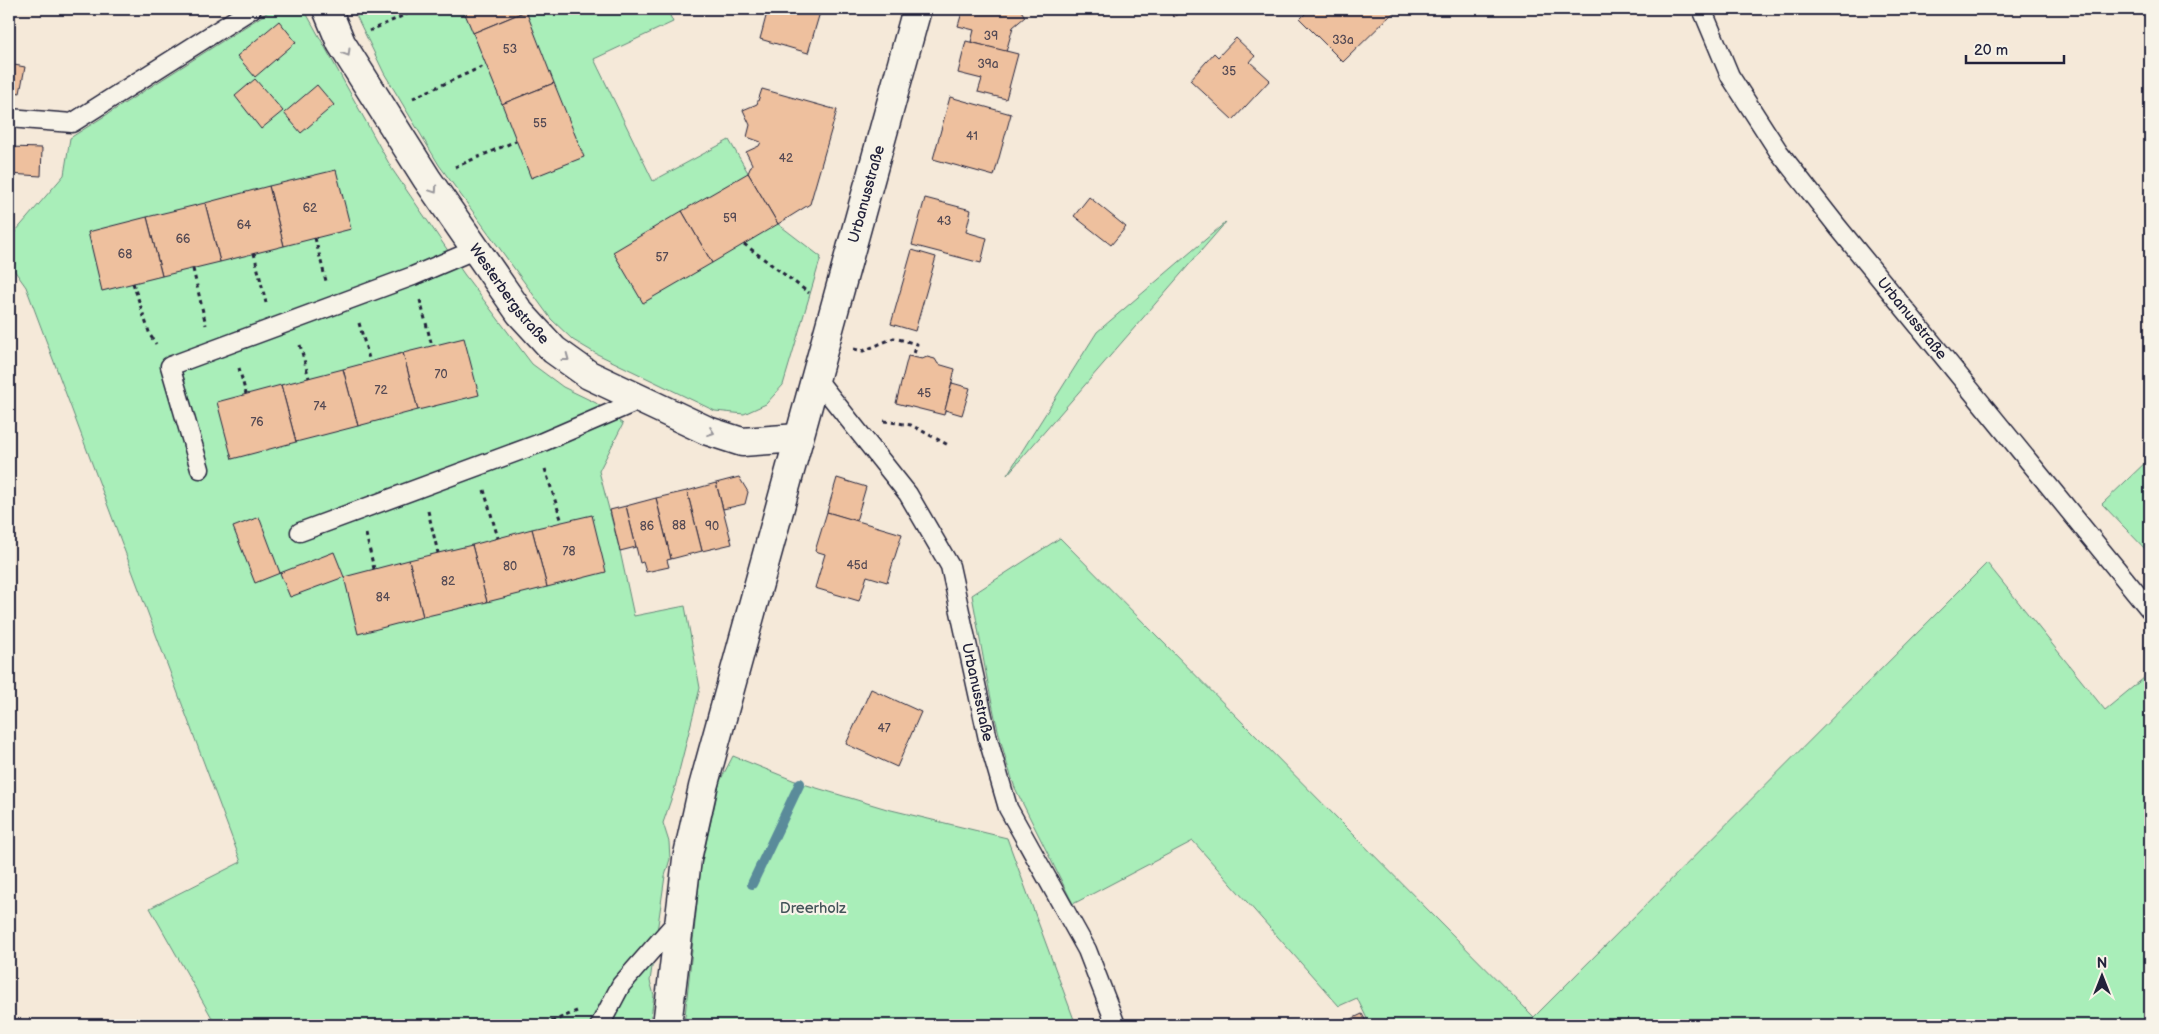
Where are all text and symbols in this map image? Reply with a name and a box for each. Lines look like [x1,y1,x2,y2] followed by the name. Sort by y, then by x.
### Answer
[984,29,998,44] house number: 39
[1966,32,2064,64] scale bar
[1332,33,1354,48] house number: 33a
[1974,41,2008,60] text: 20 m
[503,42,517,57] house number: 53
[341,47,350,57] one-way arrow
[977,57,999,72] house number: 39a
[1222,64,1236,79] house number: 35
[533,116,547,131] house number: 55
[966,129,978,144] house number: 41
[844,143,889,245] street label: Urbanusstraße
[779,151,793,166] house number: 42
[428,184,437,194] one-way arrow
[303,201,317,216] house number: 62
[723,211,737,226] house number: 59
[937,214,951,229] house number: 43
[237,218,252,233] house number: 64
[176,232,190,247] house number: 66
[465,240,553,349] street label: Westerbergstraße
[118,247,132,262] house number: 68
[656,250,668,265] house number: 57
[1873,274,1951,364] street label: Urbanusstraße
[560,353,569,361] one-way arrow
[435,367,447,382] house number: 70
[375,383,387,398] house number: 72
[917,386,931,401] house number: 45
[313,399,327,414] house number: 74
[250,415,264,430] house number: 76
[706,426,715,436] one-way arrow
[672,518,686,533] house number: 88
[640,519,654,534] house number: 86
[705,519,719,534] house number: 90
[563,544,575,559] house number: 78
[846,558,868,573] house number: 45d
[503,559,517,574] house number: 80
[441,574,455,589] house number: 82
[376,590,391,605] house number: 84
[957,641,997,743] street label: Urbanusstraße
[877,721,891,736] house number: 47
[780,899,847,918] park label: Dreerholz
[2076,952,2126,1002] north arrow
[2097,955,2107,972] text: N

